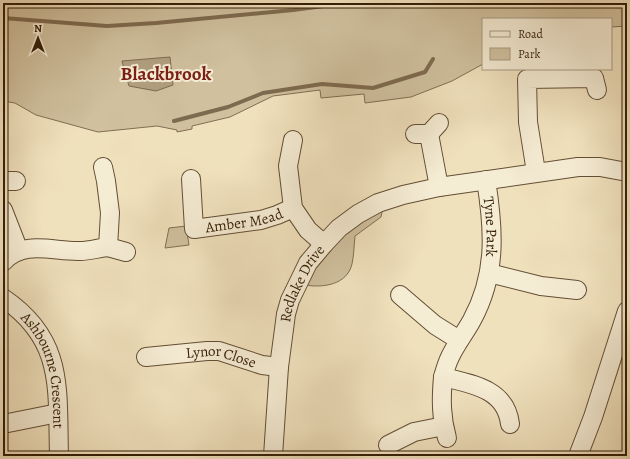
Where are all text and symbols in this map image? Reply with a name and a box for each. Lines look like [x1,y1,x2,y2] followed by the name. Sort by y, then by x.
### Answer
[18,18,58,58] north arrow
[482,18,612,70] legend
[34,21,42,36] text: N
[518,26,544,42] text: Road
[518,46,541,62] text: Park
[121,61,212,87] district label: Blackbrook
[479,195,502,258] street label: Tyne Park
[203,203,287,237] street label: Amber Mead
[275,240,329,323] street label: Redlake Drive
[16,307,69,429] street label: Ashbourne Crescent
[185,341,259,373] street label: Lynor Close

